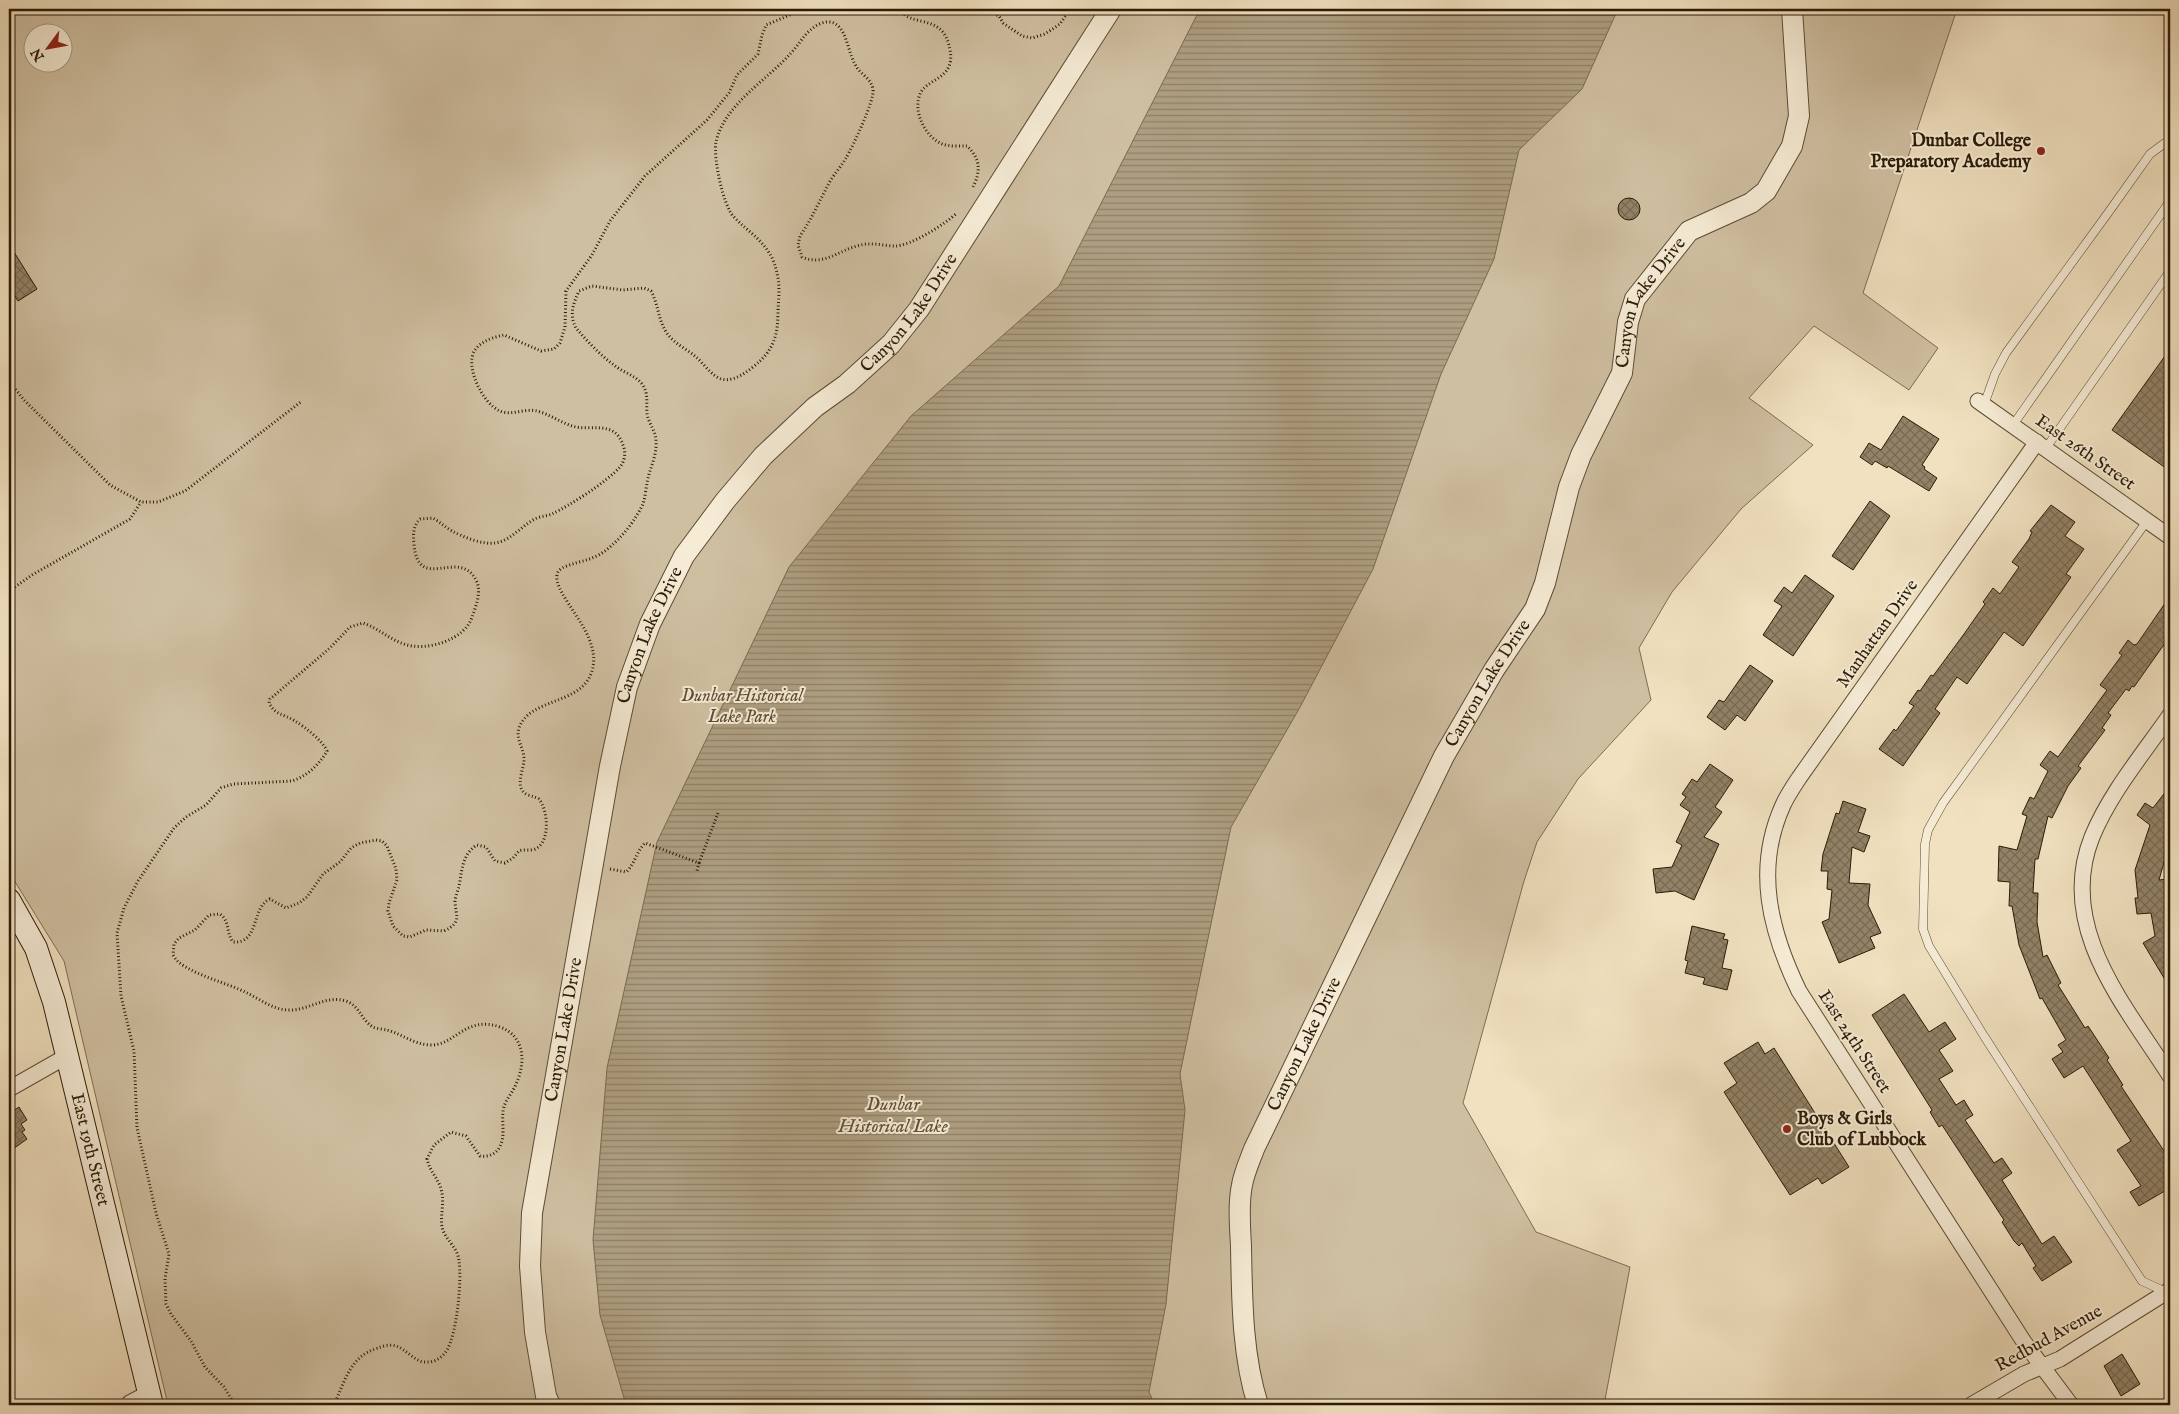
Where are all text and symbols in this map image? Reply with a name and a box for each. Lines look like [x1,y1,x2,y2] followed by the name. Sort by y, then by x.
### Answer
[22,22,72,72] north arrow
[27,44,49,65] text: N
[1870,130,2032,174] place label: Dunbar College Preparatory Academy
[2035,145,2047,157] marker: Dunbar College Preparatory Academy
[1611,232,1691,369] street label: Canyon Lake Drive
[856,249,963,378] street label: Canyon Lake Drive
[2030,410,2140,496] street label: East 26th Street
[612,563,688,706] street label: Canyon Lake Drive
[1832,575,1924,693] street label: Manhattan Drive
[1440,615,1536,752] street label: Canyon Lake Drive
[681,685,804,729] park label: Dunbar Historical Lake Park
[540,956,588,1104] street label: Canyon Lake Drive
[1262,974,1347,1115] street label: Canyon Lake Drive
[1812,986,1896,1098] street label: East 24th Street
[65,1091,115,1209] street label: East 19th Street
[837,1093,948,1139] water label: Dunbar Historical Lake
[1797,1108,1927,1152] place label: Boys & Girls Club of Lubbock
[1781,1123,1793,1135] marker: Boys & Girls Club of Lubbock
[1991,1300,2107,1378] street label: Redbud Avenue

